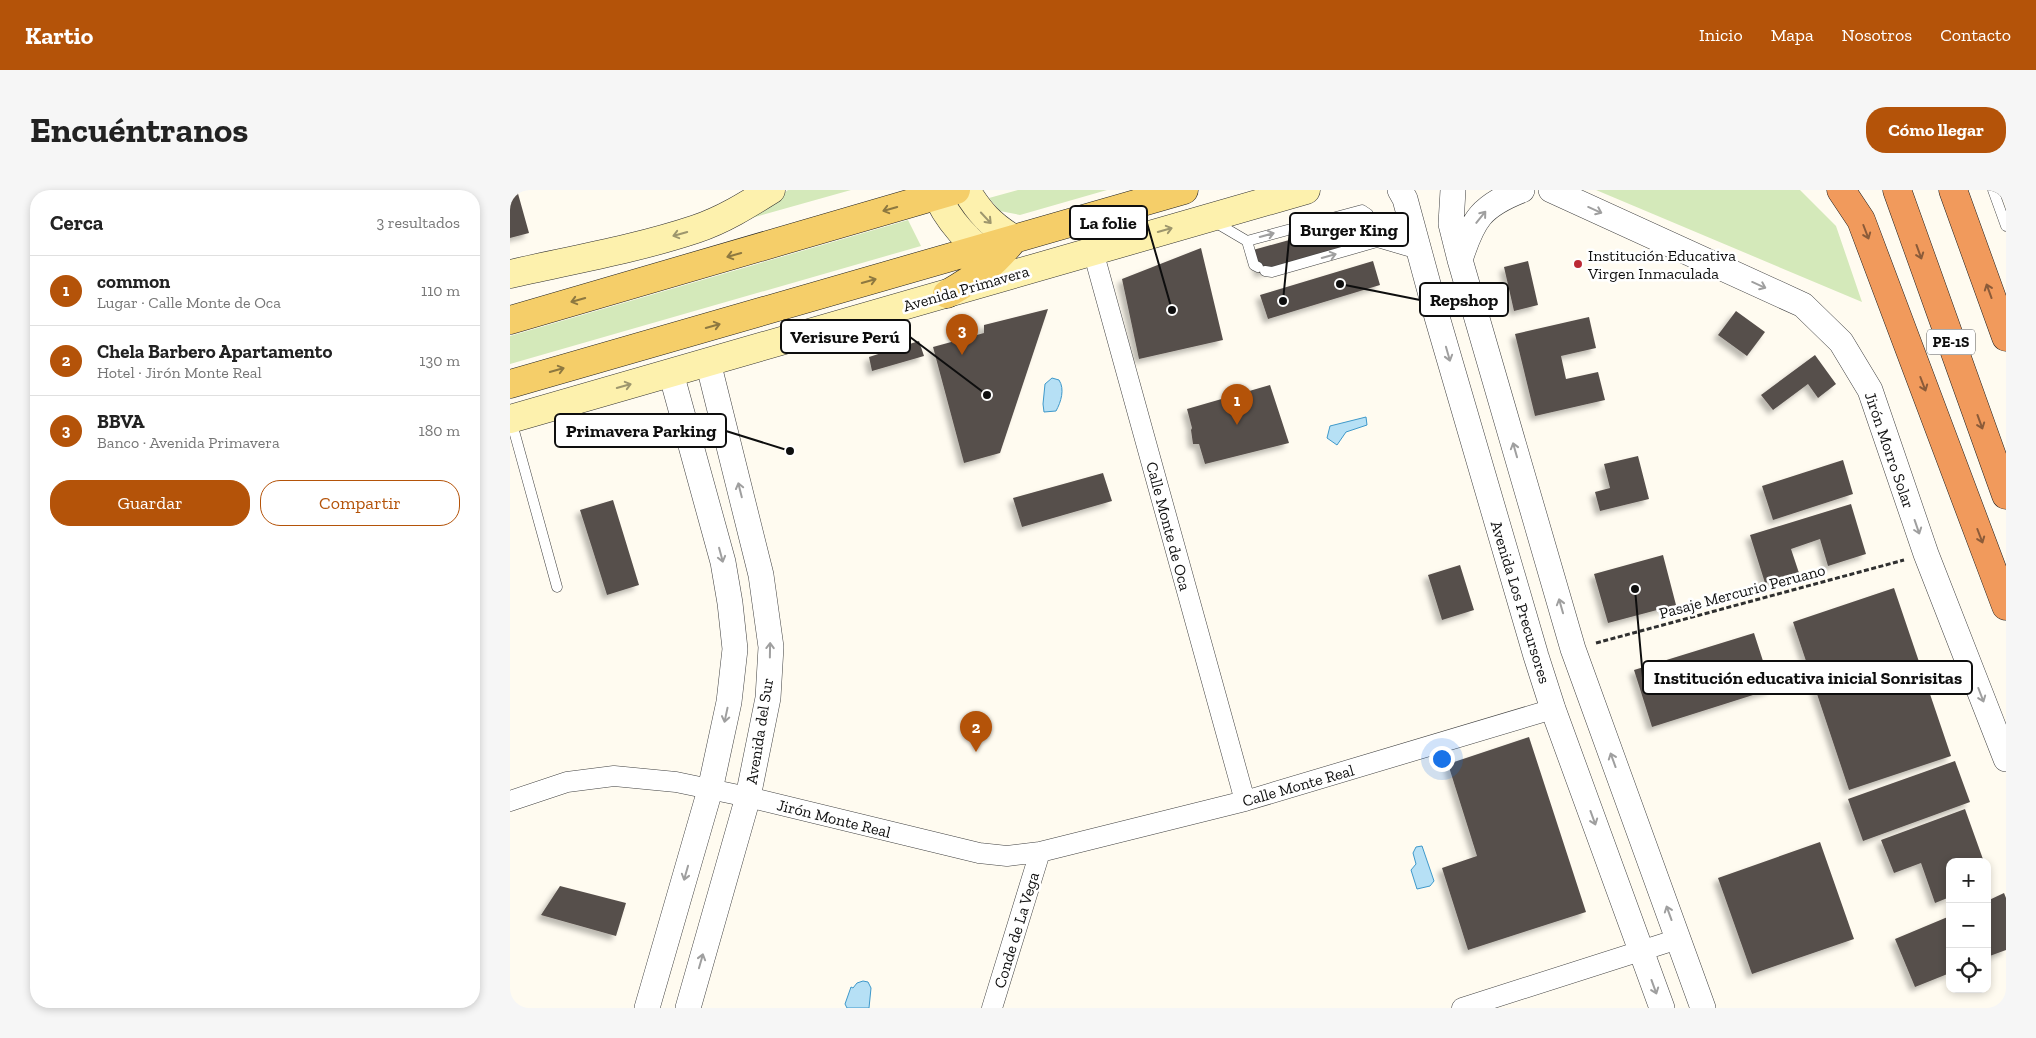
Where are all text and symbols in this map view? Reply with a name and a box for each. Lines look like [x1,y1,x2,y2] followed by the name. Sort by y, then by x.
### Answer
[25,21,93,50] text: Kartio
[1699,24,1743,46] text: Inicio
[1771,24,1814,46] text: Mapa
[1842,24,1912,46] text: Nosotros
[1940,24,2011,46] text: Contacto
[1866,107,2006,153] button: Cómo llegar
[30,109,248,151] text: Encuéntranos
[883,205,899,215] one-way arrow
[1070,206,1147,239] callout: La folie
[1587,206,1602,215] one-way arrow
[50,210,103,235] text: Cerca
[1475,210,1486,223] one-way arrow
[980,212,992,225] one-way arrow
[1079,212,1137,234] text: La folie
[376,213,460,232] text: 3 resultados
[1290,213,1408,246] callout: Burger King
[1300,219,1398,241] text: Burger King
[1862,224,1871,239] one-way arrow
[1157,225,1173,235] one-way arrow
[672,229,688,239] one-way arrow
[1259,230,1275,240] one-way arrow
[1915,244,1924,260] one-way arrow
[1587,246,1736,283] place label: Institución Educativa Virgen Inmaculada
[727,250,743,260] one-way arrow
[1321,251,1337,260] one-way arrow
[1572,258,1584,270] marker: Institución Educativa Virgen Inmaculada
[901,261,1032,316] street label: Avenida Primavera
[97,270,170,293] text: common
[861,275,877,285] one-way arrow
[1751,280,1766,290] one-way arrow
[63,281,69,300] text: 1
[421,281,460,300] text: 110 m
[1420,283,1508,316] callout: Repshop
[1984,284,1993,300] one-way arrow
[1430,289,1498,311] text: Repshop
[97,293,281,312] text: Lugar · Calle Monte de Oca
[571,296,587,305] one-way arrow
[946,314,978,355] pin: 3
[705,320,721,330] one-way arrow
[781,320,910,353] callout: Verisure Perú
[790,326,900,348] text: Verisure Perú
[1927,330,1975,354] road number: PE-1S
[97,340,332,363] text: Chela Barbero Apartamento
[1443,346,1453,362] one-way arrow
[62,351,70,370] text: 2
[419,351,460,370] text: 130 m
[97,363,262,382] text: Hotel · Jirón Monte Real
[548,365,564,375] one-way arrow
[1919,376,1928,391] one-way arrow
[616,381,632,390] one-way arrow
[1221,384,1253,425] pin: 1
[1861,389,1918,511] street label: Jirón Morro Solar
[97,410,145,433] text: BBVA
[555,414,726,447] callout: Primavera Parking
[1976,414,1985,429] one-way arrow
[566,420,716,442] text: Primavera Parking
[62,421,70,440] text: 3
[419,421,460,440] text: 180 m
[97,433,280,452] text: Banco · Avenida Primavera
[1510,443,1520,459] one-way arrow
[1142,460,1195,593] street label: Calle Monte de Oca
[50,480,250,526] button: Guardar
[260,480,460,526] button: Compartir
[735,483,744,499] one-way arrow
[1487,518,1554,686] street label: Avenida Los Precursores
[1913,519,1922,534] one-way arrow
[1976,528,1985,543] one-way arrow
[716,546,726,562] one-way arrow
[1657,560,1827,623] street label: Pasaje Mercurio Peruano
[1555,599,1565,615] one-way arrow
[765,642,775,658] one-way arrow
[1643,661,1972,694] callout: Institución educativa inicial Sonrisitas
[1654,667,1962,689] text: Institución educativa inicial Sonrisitas
[742,676,777,786] street label: Avenida del Sur
[1977,687,1986,702] one-way arrow
[721,707,730,723] one-way arrow
[960,711,992,752] pin: 2
[1429,746,1455,772] your location
[1608,753,1617,768] one-way arrow
[1240,760,1356,810] street label: Calle Monte Real
[775,795,893,842] street label: Jirón Monte Real
[1589,810,1598,825] one-way arrow
[1946,858,1991,993] map controls
[1946,858,1991,903] button: +
[681,864,691,880] one-way arrow
[990,870,1043,991] street label: Conde de La Vega
[1946,903,1991,948] button: −
[1664,906,1673,921] one-way arrow
[1946,948,1991,993] button: locate
[697,954,707,970] one-way arrow
[1650,979,1659,994] one-way arrow

